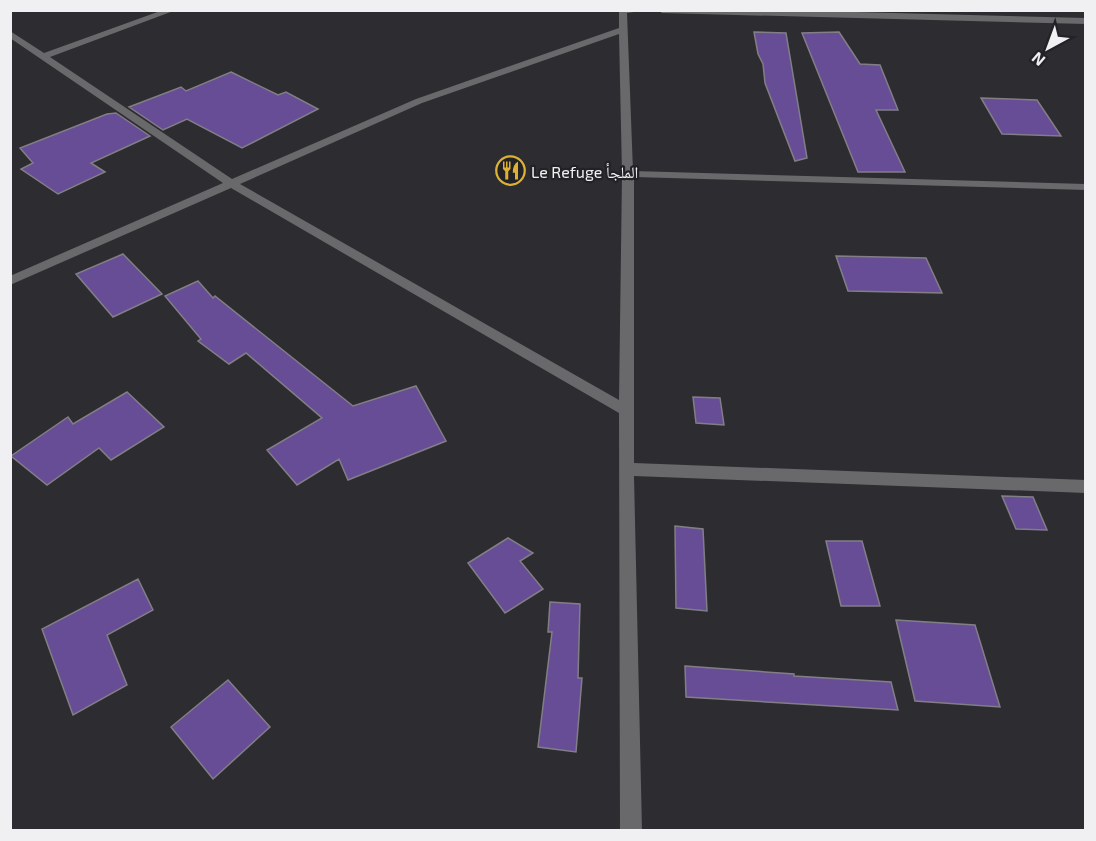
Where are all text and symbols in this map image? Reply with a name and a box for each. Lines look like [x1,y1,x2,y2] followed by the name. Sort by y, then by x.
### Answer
[1018,18,1078,78] north arrow
[1027,49,1048,71] text: N
[494,155,526,187] restaurant icon: Le Refuge الملجأ
[531,162,638,181] place label: Le Refuge الملجأ

